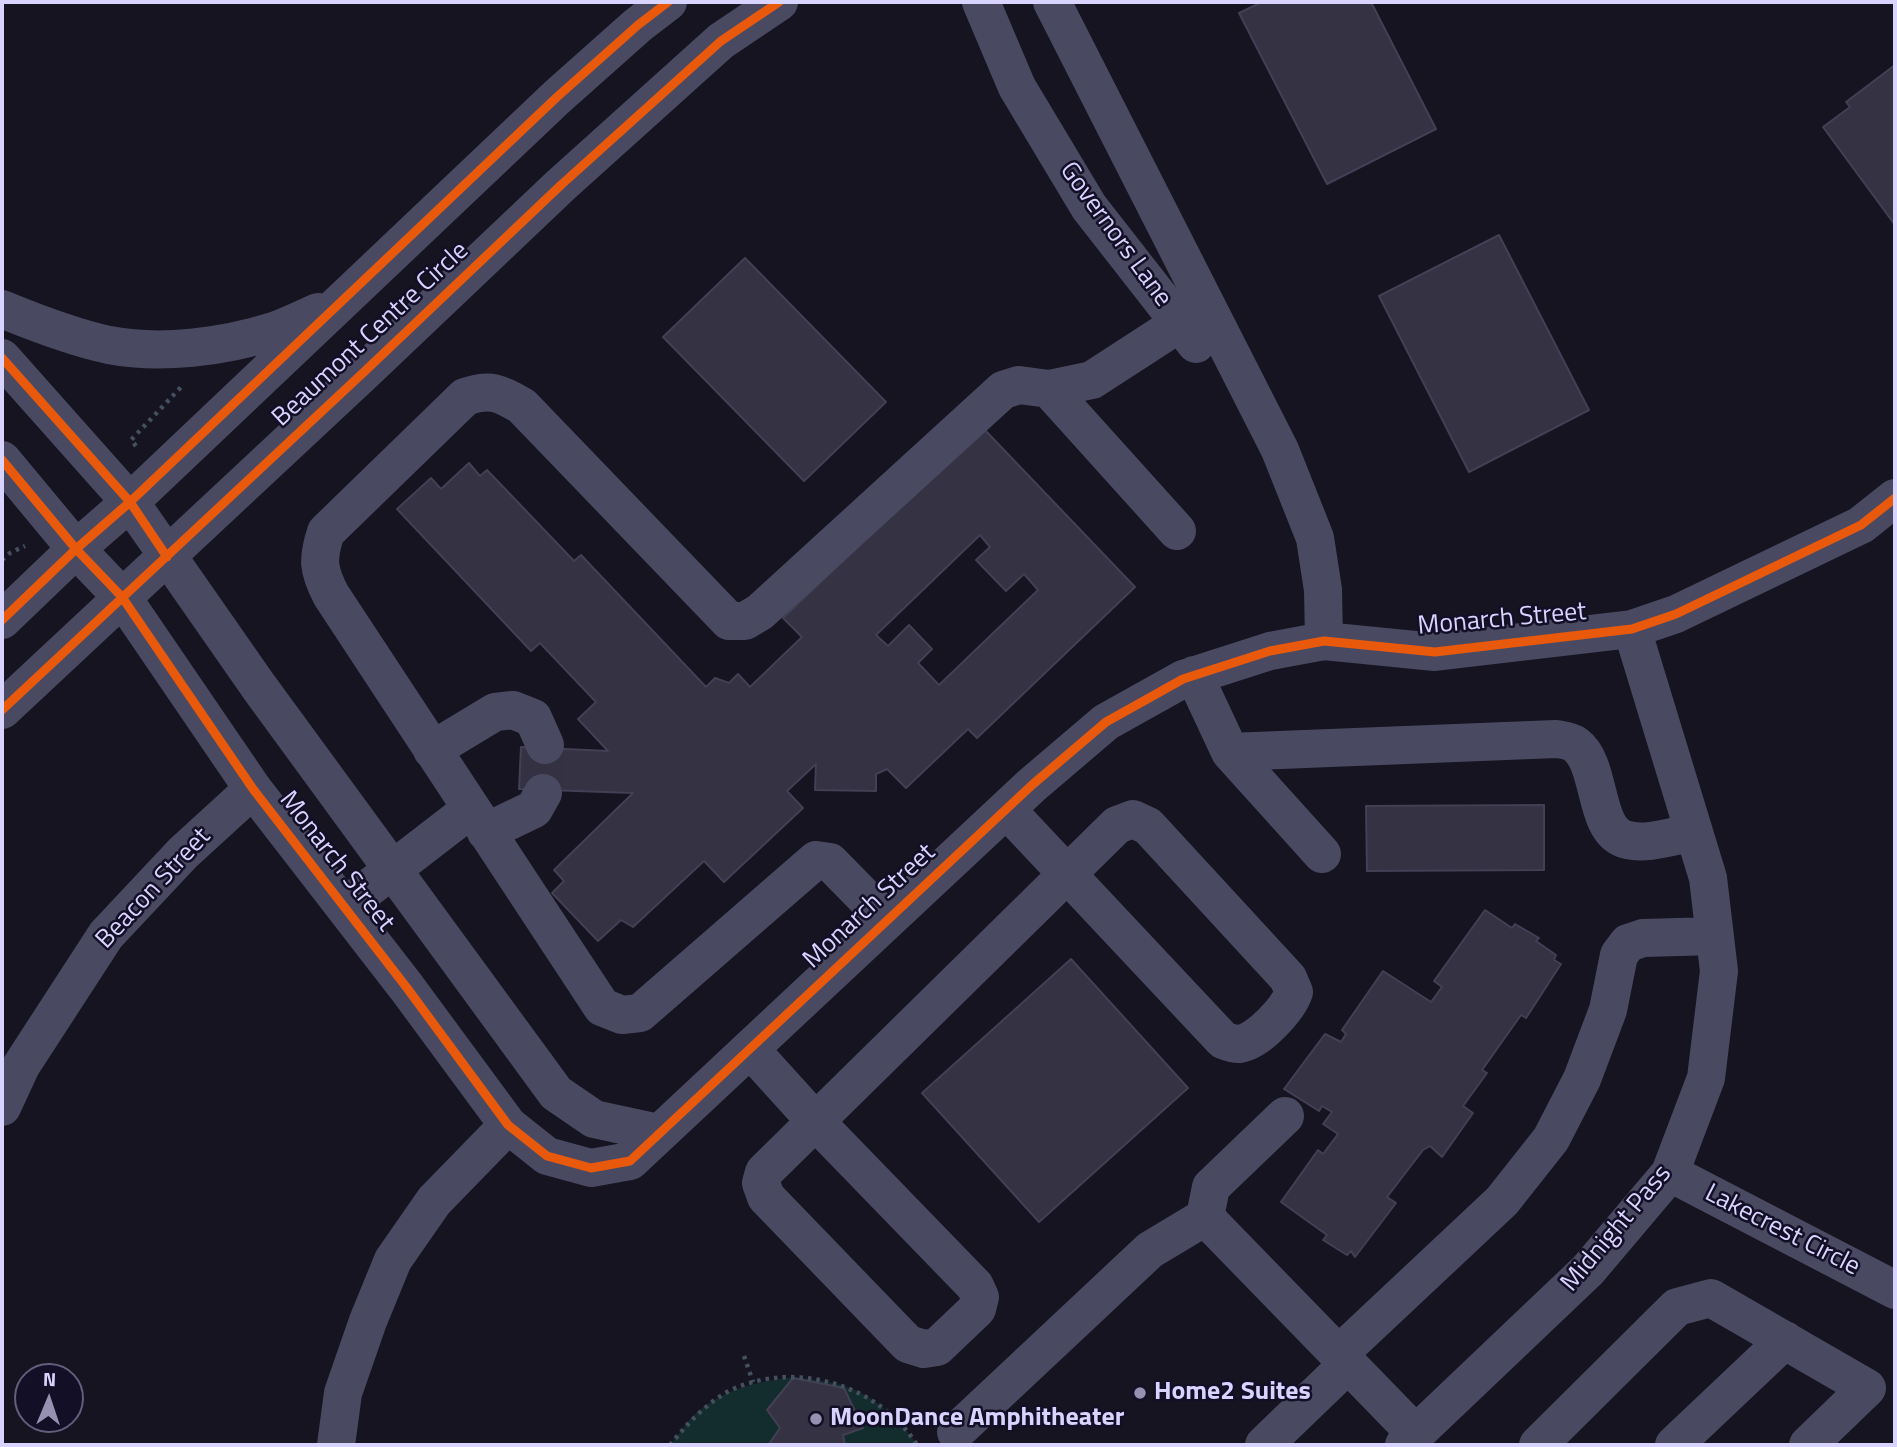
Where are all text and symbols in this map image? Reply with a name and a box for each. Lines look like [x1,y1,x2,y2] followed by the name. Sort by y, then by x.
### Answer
[1052,157,1178,313] street label: Governors Lane
[266,236,476,434] street label: Beaumont Centre Circle
[1416,597,1588,643] street label: Monarch Street
[272,786,400,938] street label: Monarch Street
[90,822,218,956] street label: Beacon Street
[797,838,943,976] street label: Monarch Street
[1555,1159,1679,1299] street label: Midnight Pass
[1699,1179,1865,1283] street label: Lakecrest Circle
[14,1363,84,1433] north arrow
[43,1364,57,1393] text: N
[1154,1377,1311,1409] place label: Home2 Suites
[1132,1385,1148,1401] marker: Home2 Suites
[830,1403,1124,1435] place label: MoonDance Amphitheater
[808,1411,824,1427] marker: MoonDance Amphitheater

